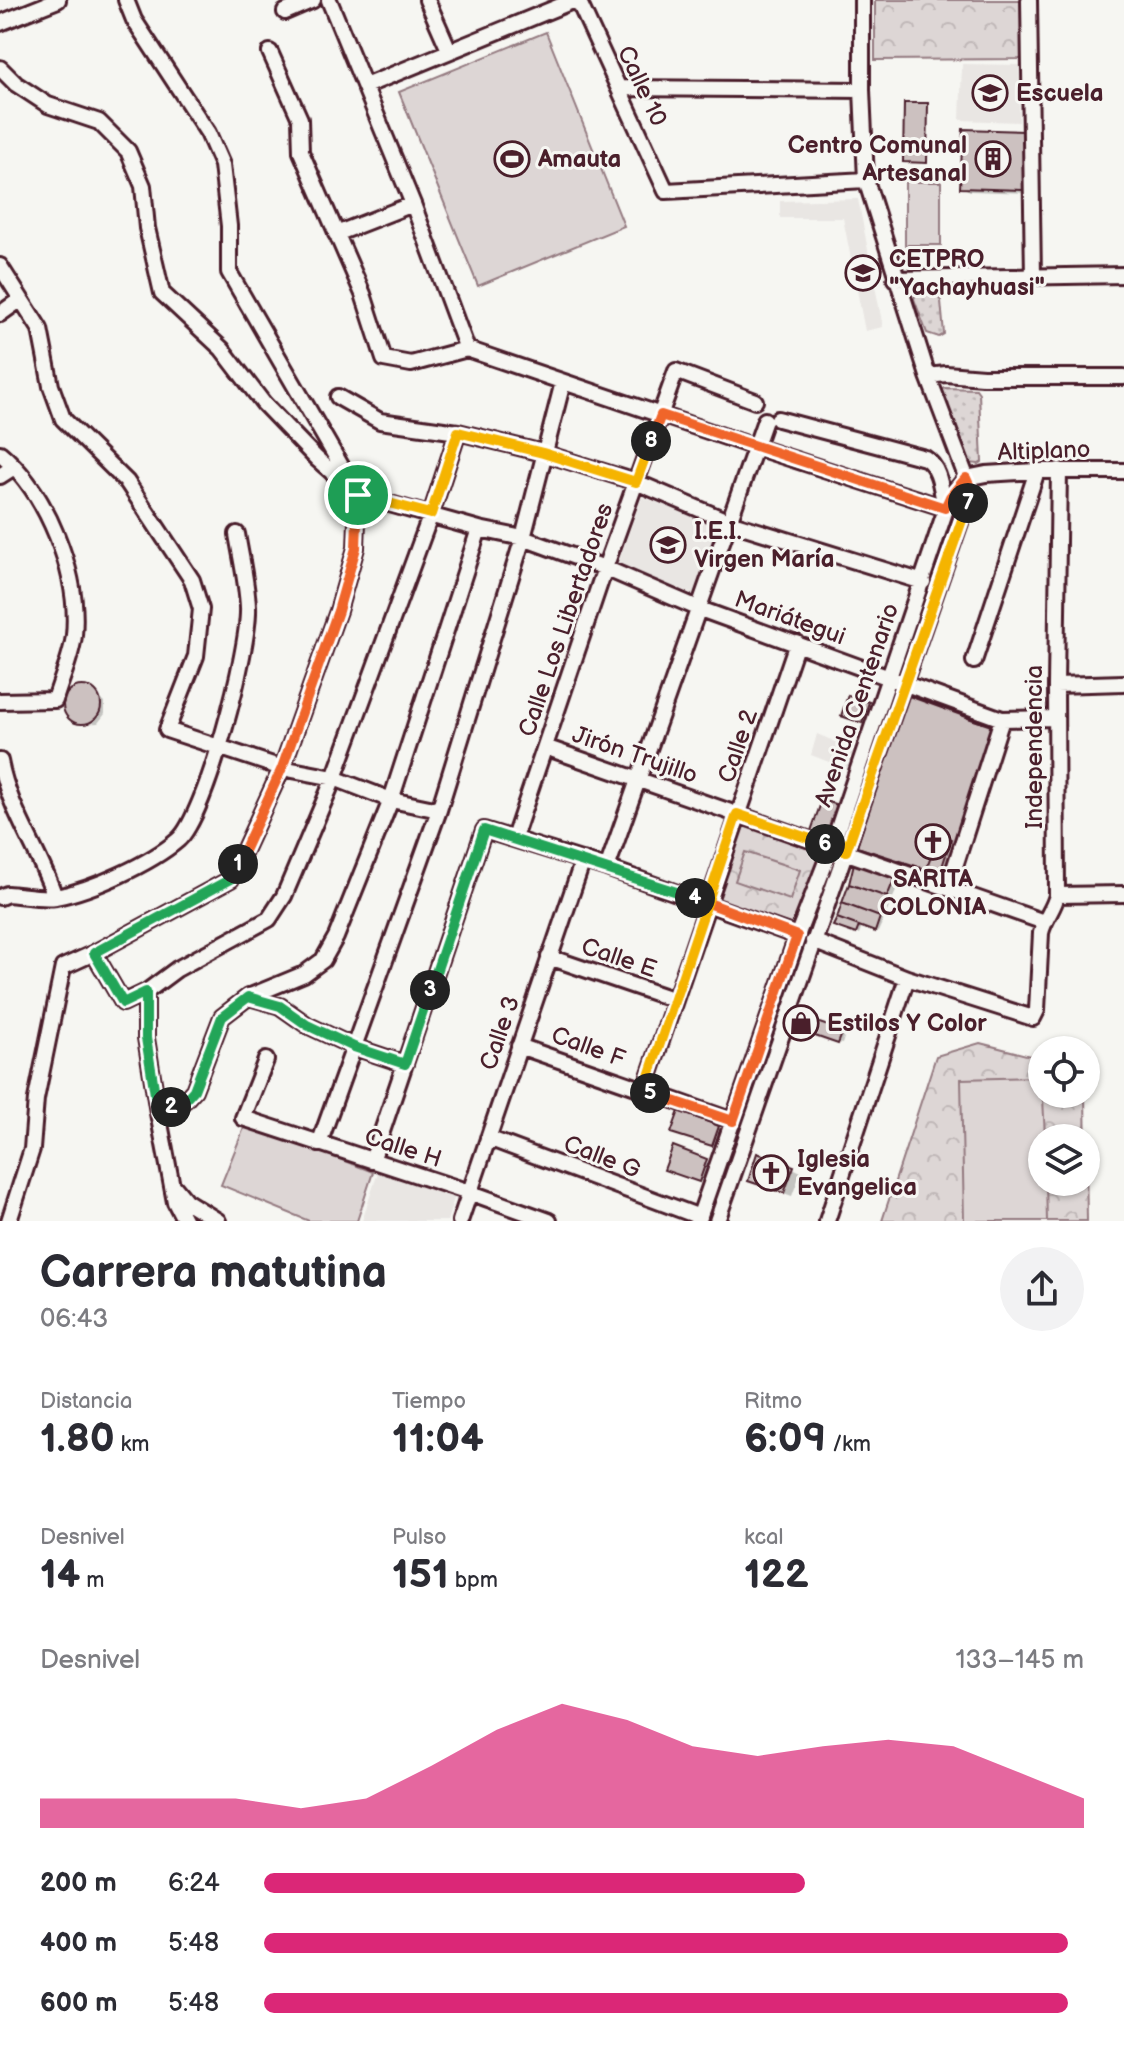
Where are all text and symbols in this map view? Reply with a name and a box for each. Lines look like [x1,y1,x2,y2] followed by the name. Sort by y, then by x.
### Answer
[611,41,673,131] street label: Calle 10
[971,74,1009,112] school or university icon: Escuela
[1016,79,1104,108] place label: Escuela
[788,131,967,188] place label: Centro Comunal Artesanal
[493,140,531,178] sports icon: Amauta
[974,140,1012,178] building icon: Centro Comunal Artesanal
[537,145,621,174] place label: Amauta
[889,245,1045,302] place label: CETPRO "Yachayhuasi"
[844,254,882,292] school or university icon: CETPRO "Yachayhuasi"
[631,421,671,461] pin: 8
[644,427,658,454] text: 8
[997,435,1091,467] street label: Altiplano
[324,461,392,529] pin
[336,473,380,517] icon: arrive
[948,483,988,523] pin: 7
[962,489,974,516] text: 7
[512,499,620,741] street label: Calle Los Libertadores
[694,517,834,574] place label: I.E.I. Virgen María
[649,526,687,564] school or university icon: I.E.I. Virgen María
[731,585,849,651] street label: Mariátegui
[809,599,905,811] street label: Avenida Centenario
[1020,665,1049,829] street label: Independencia
[712,705,764,787] street label: Calle 2
[569,720,701,790] street label: Jirón Trujillo
[914,823,952,861] church icon: SARITA COLONIA
[805,824,845,864] pin: 6
[818,830,832,857] text: 6
[218,844,258,884] pin: 1
[233,850,243,877] text: 1
[880,865,987,922] place label: SARITA COLONIA
[675,878,715,918] pin: 4
[689,884,701,911] text: 4
[578,932,660,984] street label: Calle E
[410,970,450,1010] pin: 3
[424,976,436,1003] text: 3
[474,992,526,1074] street label: Calle 3
[782,1004,820,1042] shop icon: Estilos Y Color
[827,1009,987,1038] place label: Estilos Y Color
[547,1020,629,1074] street label: Calle F
[1028,1036,1100,1196] map controls
[1028,1036,1100,1108] button: locate
[630,1073,670,1113] pin: 5
[644,1079,656,1106] text: 5
[151,1087,191,1127] pin: 2
[164,1093,178,1120] text: 2
[361,1122,445,1174] street label: Calle H
[1028,1124,1100,1196] button: layers
[560,1129,644,1185] street label: Calle G
[797,1145,917,1202] place label: Iglesia Evangelica
[752,1154,790,1192] church icon: Iglesia Evangelica
[40,1247,387,1300] text: Carrera matutina
[1000,1247,1084,1331] button: share
[40,1304,108,1335] text: 06:43
[40,1388,132,1415] text: Distancia
[392,1388,466,1415] text: Tiempo
[744,1388,802,1415] text: Ritmo
[40,1415,115,1463] text: 1.80
[392,1415,484,1463] text: 11:04
[744,1415,826,1463] text: 6:09
[115,1431,150,1458] text: km
[826,1431,871,1458] text: /km
[40,1524,125,1551] text: Desnivel
[392,1524,446,1551] text: Pulso
[744,1524,783,1551] text: kcal
[40,1551,80,1599] text: 14
[392,1551,449,1599] text: 151
[744,1551,809,1599] text: 122
[80,1567,105,1594] text: m
[449,1567,498,1594] text: bpm
[40,1645,140,1676] text: Desnivel
[955,1645,1084,1676] text: 133–145 m
[40,1868,117,1899] text: 200 m
[168,1868,220,1899] text: 6:24
[40,1928,117,1959] text: 400 m
[168,1928,219,1959] text: 5:48
[40,1988,117,2019] text: 600 m
[168,1988,219,2019] text: 5:48

